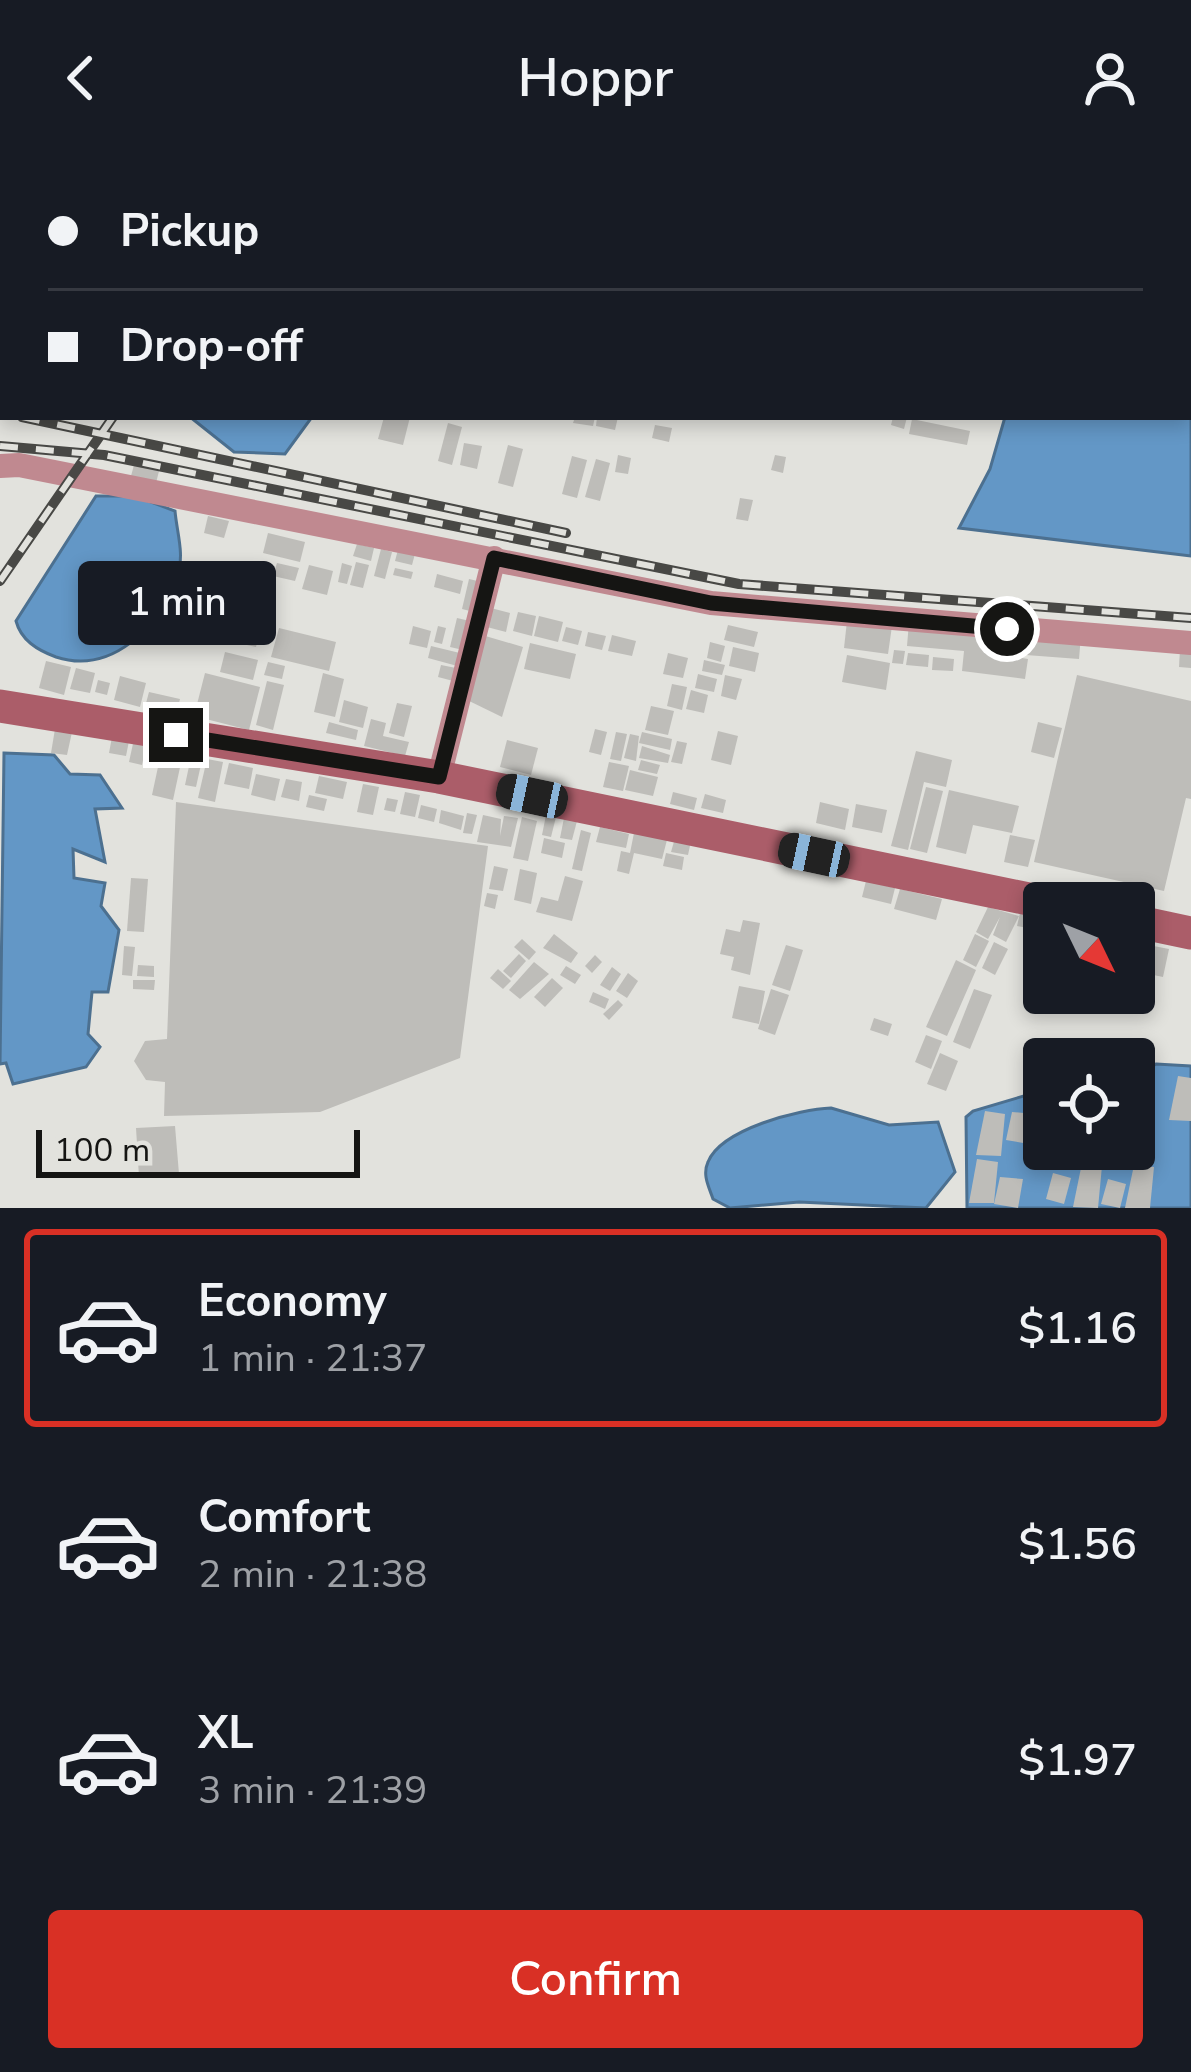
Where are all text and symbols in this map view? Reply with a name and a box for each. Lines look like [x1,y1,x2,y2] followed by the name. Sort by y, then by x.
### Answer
[518,41,673,115] text: Hoppr
[48,45,114,111] icon: back
[1077,45,1143,111] icon: person
[120,201,259,262] text: Pickup
[120,316,303,377] text: Drop-off
[77,561,275,645] callout: 1 min
[127,576,227,629] text: 1 min
[980,602,1034,656] route start
[149,708,203,762] route end
[493,771,571,821] car
[775,830,853,880] car
[1023,882,1155,1014] north arrow
[1023,882,1155,1170] map controls
[1023,1038,1155,1170] button: locate
[36,1124,360,1177] scale bar
[54,1128,150,1173] text: 100 m
[198,1271,387,1332] text: Economy
[54,1274,162,1382] icon: car
[1018,1298,1137,1359] text: $1.16
[198,1332,427,1385] text: 1 min · 21:37
[198,1487,370,1548] text: Comfort
[54,1490,162,1598] icon: car
[1018,1514,1137,1575] text: $1.56
[198,1548,427,1601] text: 2 min · 21:38
[198,1703,254,1764] text: XL
[54,1706,162,1814] icon: car
[1018,1730,1137,1791] text: $1.97
[198,1764,427,1817] text: 3 min · 21:39
[48,1910,1143,2048] button: Confirm

